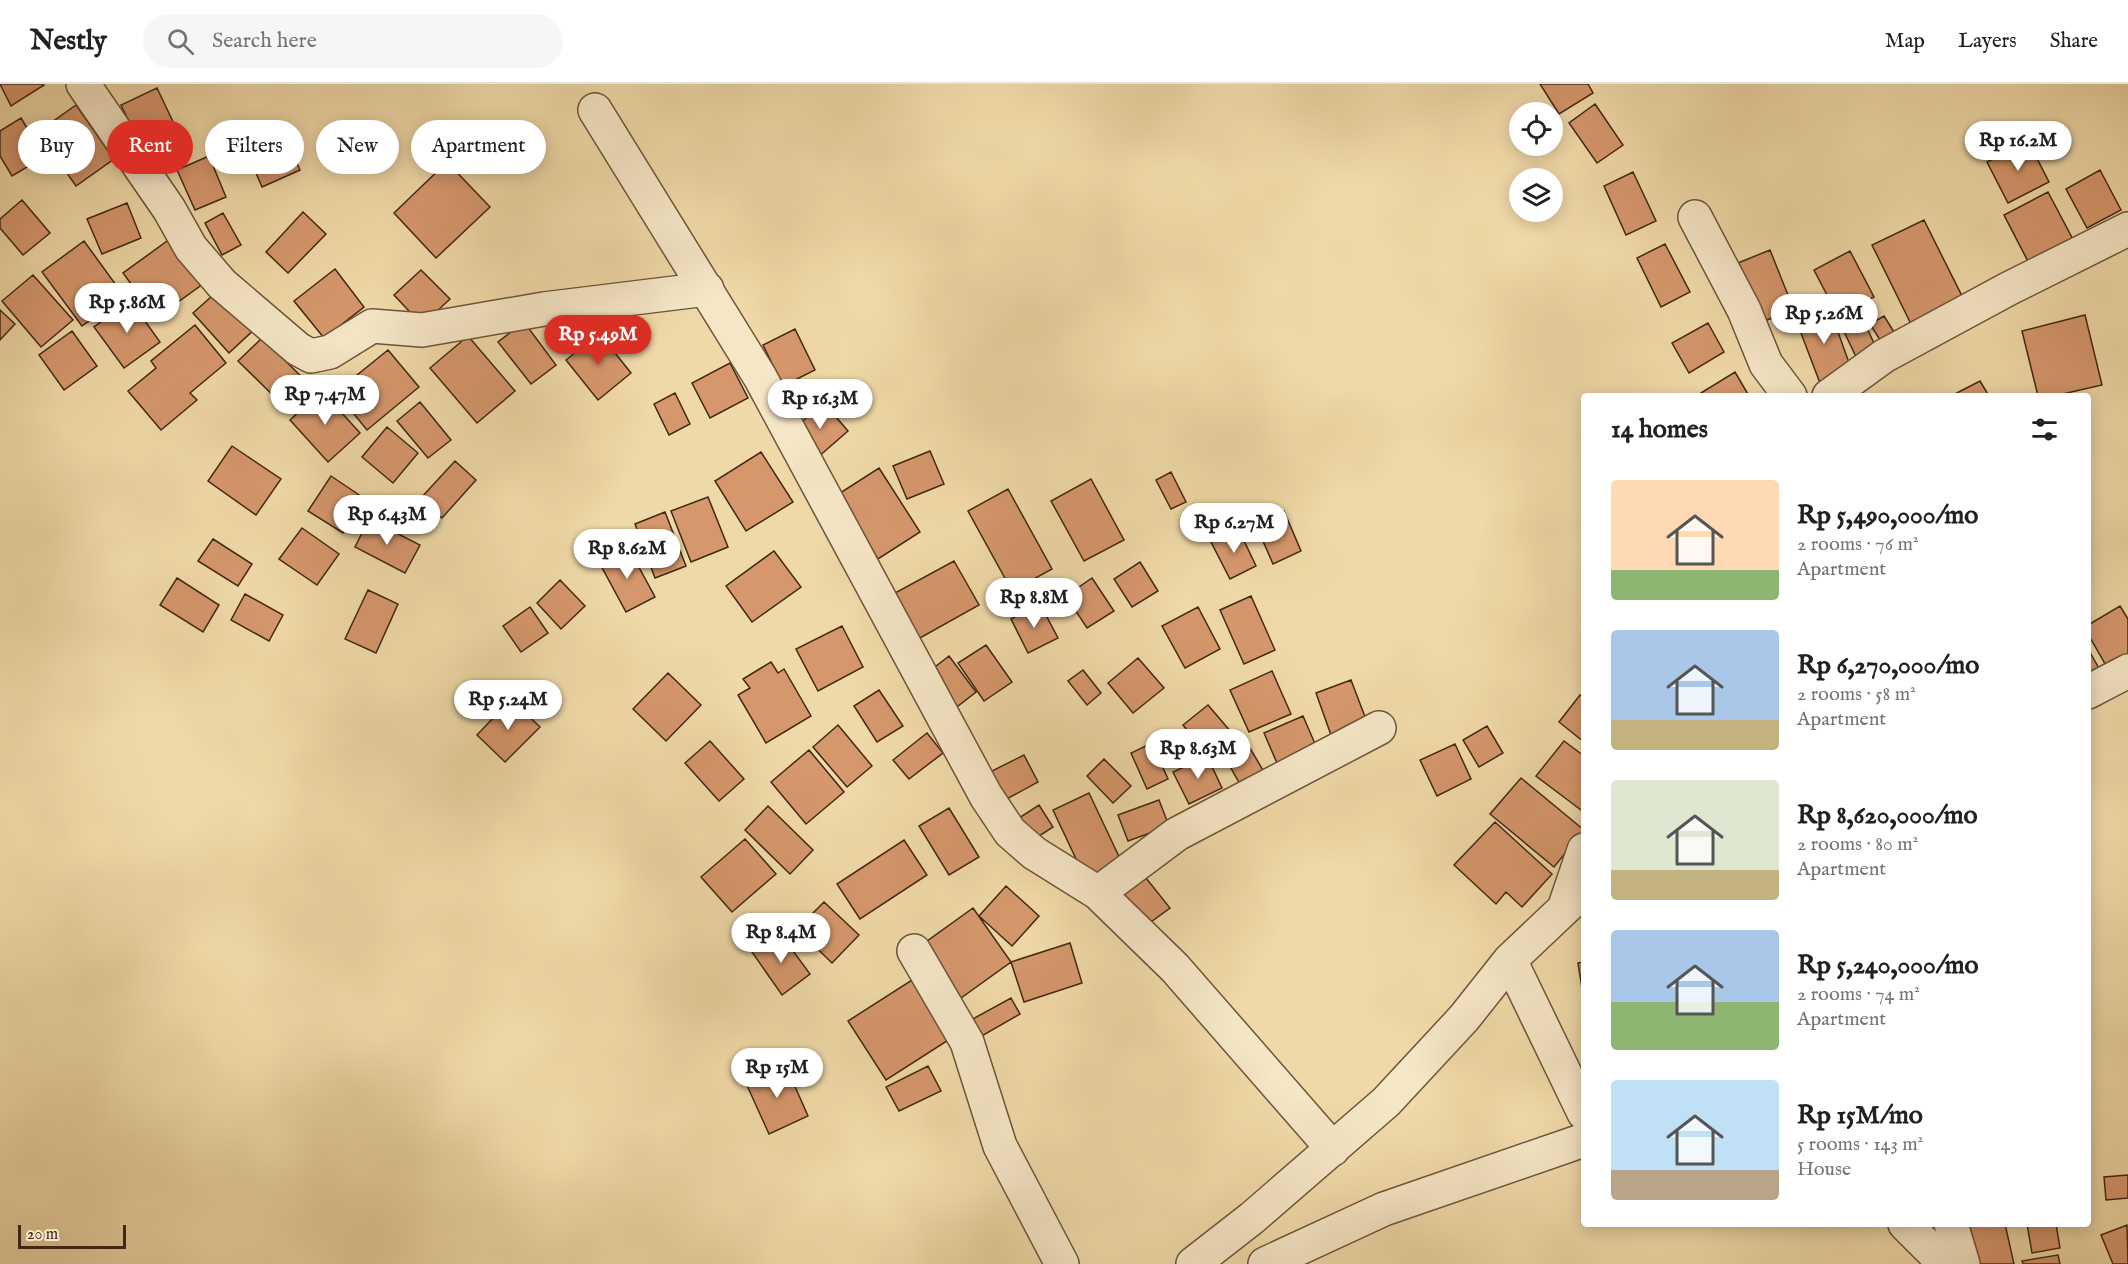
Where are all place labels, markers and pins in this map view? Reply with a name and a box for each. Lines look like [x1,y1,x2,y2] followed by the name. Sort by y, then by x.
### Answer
[1956,121,2080,172] pin: Rp 16.2M
[65,283,189,334] pin: Rp 5.86M
[1762,294,1886,345] pin: Rp 5.26M
[536,315,660,366] pin: Rp 5.49M
[263,375,387,426] pin: Rp 7.47M
[758,379,882,430] pin: Rp 16.3M
[325,495,449,546] pin: Rp 6.43M
[1172,503,1296,554] pin: Rp 6.27M
[565,529,689,580] pin: Rp 8.62M
[979,578,1089,629] pin: Rp 8.8M
[446,680,570,731] pin: Rp 5.24M
[1136,729,1260,780] pin: Rp 8.63M
[726,913,836,964] pin: Rp 8.4M
[728,1048,826,1099] pin: Rp 15M

